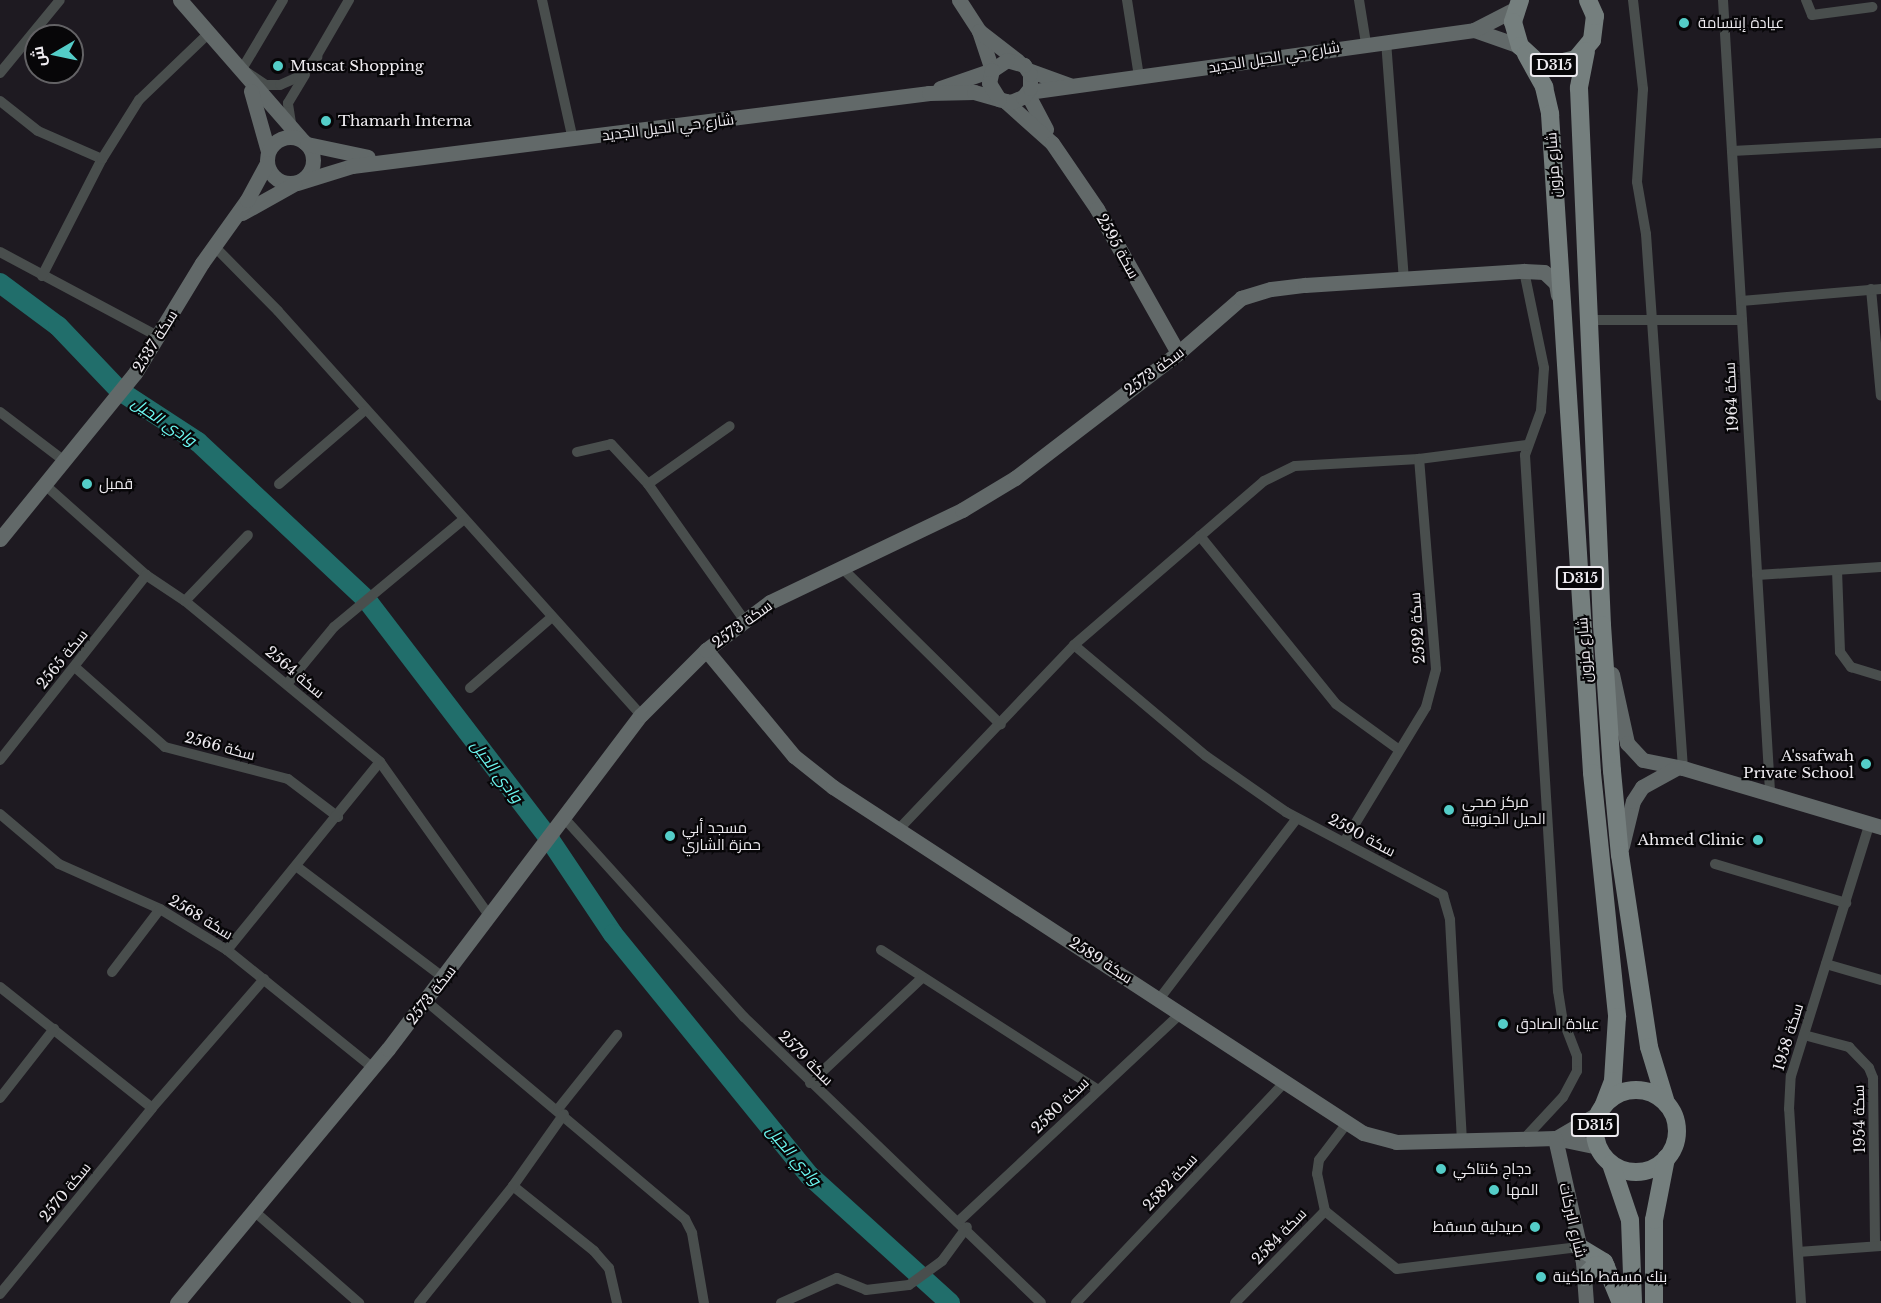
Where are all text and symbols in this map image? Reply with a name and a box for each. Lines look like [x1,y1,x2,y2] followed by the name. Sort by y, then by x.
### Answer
[1675,14,1693,32] marker: عيادة إبتسامة
[1698,14,1784,32] place label: عيادة إبتسامة
[24,24,84,84] north arrow
[1207,38,1341,76] street label: شارع حي الحيل الجديد
[27,45,50,68] text: ش
[1528,54,1580,76] road number: D315
[290,57,424,75] place label: Muscat Shopping
[271,59,285,73] marker: Muscat Shopping
[601,110,735,144] street label: شارع حي الحيل الجديد
[338,112,471,130] place label: Thamarh Interna
[319,114,333,128] marker: Thamarh Interna
[1542,132,1564,198] street label: شارع مزون
[1093,211,1143,281] street label: سكة 2595
[129,307,181,375] street label: سكة 2537
[1121,343,1187,399] street label: سكة 2573
[1720,362,1742,432] street label: سكة 1964
[128,392,200,450] water label: وادي الحيل
[99,475,133,493] place label: قمبل
[80,477,94,491] marker: قمبل
[1554,567,1606,589] road number: D315
[1406,592,1428,664] street label: سكة 2592
[708,596,776,652] street label: سكة 2573
[1573,617,1595,683] street label: شارع مزون
[33,626,91,692] street label: سكة 2565
[262,642,328,702] street label: سكة 2564
[183,728,257,764] street label: سكة 2566
[467,736,527,806] water label: وادي الحيل
[1743,746,1854,781] place label: A'ssafwah Private School
[1859,757,1873,771] marker: A'ssafwah Private School
[1462,792,1546,827] place label: مركز صحي الحيل الجنوبية
[1440,801,1458,819] marker: مركز صحي الحيل الجنوبية
[1325,810,1399,860] street label: سكة 2590
[682,818,761,853] place label: مسجد أبي حمزة الشاري
[663,829,677,843] marker: مسجد أبي حمزة الشاري
[1637,831,1744,849] place label: Ahmed Clinic
[1749,831,1767,849] marker: Ahmed Clinic
[166,891,236,943] street label: سكة 2568
[1066,933,1136,987] street label: سكة 2589
[402,962,460,1028] street label: سكة 2573
[1769,1001,1807,1073] street label: سكة 1958
[1494,1015,1512,1033] marker: عيادة الصادق
[1516,1015,1600,1033] place label: عيادة الصادق
[775,1027,837,1089] street label: سكة 2579
[1028,1073,1092,1137] street label: سكة 2580
[1849,1084,1869,1154] street label: سكة 1954
[1570,1114,1620,1136] road number: D315
[763,1121,825,1189] water label: وادي الحيل
[1139,1150,1201,1214] street label: سكة 2582
[36,1159,94,1225] street label: سكة 2570
[1453,1160,1531,1178] place label: دجاج كنتاكي
[1434,1162,1448,1176] marker: دجاج كنتاكي
[1506,1181,1539,1199] place label: المها
[1556,1181,1590,1259] street label: شارع البركات
[1487,1183,1501,1197] marker: المها
[1248,1204,1310,1268] street label: سكة 2584
[1433,1218,1523,1236] place label: صيدلية مسقط
[1528,1220,1542,1234] marker: صيدلية مسقط
[1553,1268,1667,1286] place label: بنك مسقط ماكينة
[1534,1270,1548,1284] marker: بنك مسقط ماكينة

